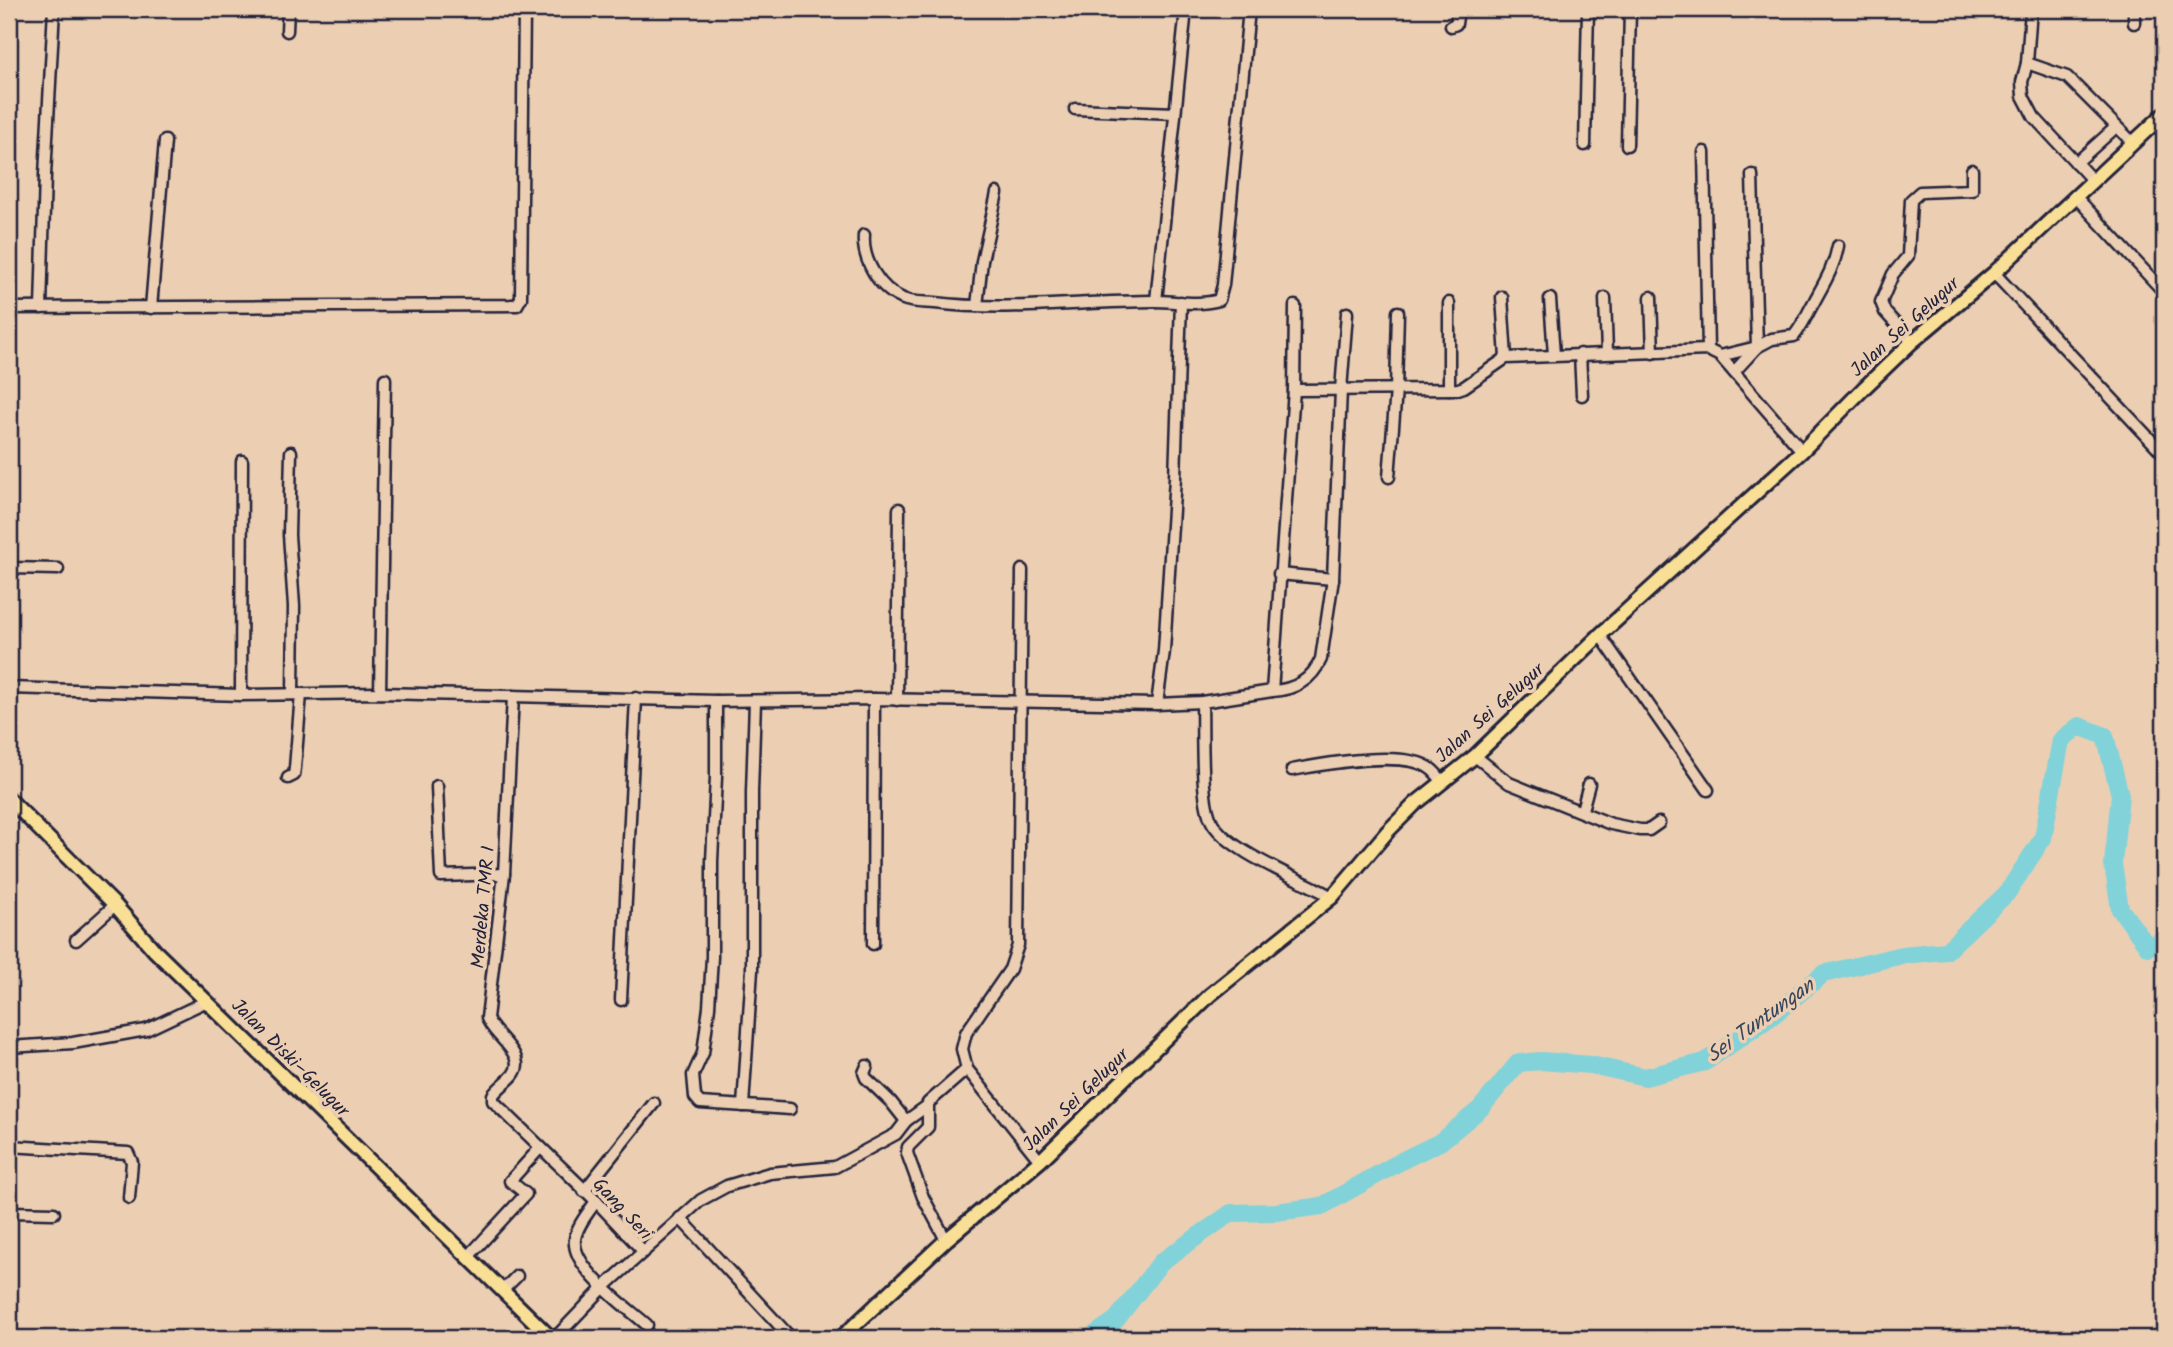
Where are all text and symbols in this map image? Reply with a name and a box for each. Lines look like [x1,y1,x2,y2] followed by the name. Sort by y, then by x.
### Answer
[1844,269,1968,385] street label: Jalan Sei Gelugur
[1429,655,1553,771] street label: Jalan Sei Gelugur
[464,844,504,970] street label: Merdeka TMR I
[1700,969,1823,1072] water label: Sei Tuntungan
[223,992,357,1126] street label: Jalan Diski–Gelugur
[1016,1040,1138,1159] street label: Jalan Sei Gelugur
[584,1171,660,1249] street label: Gang Seri

